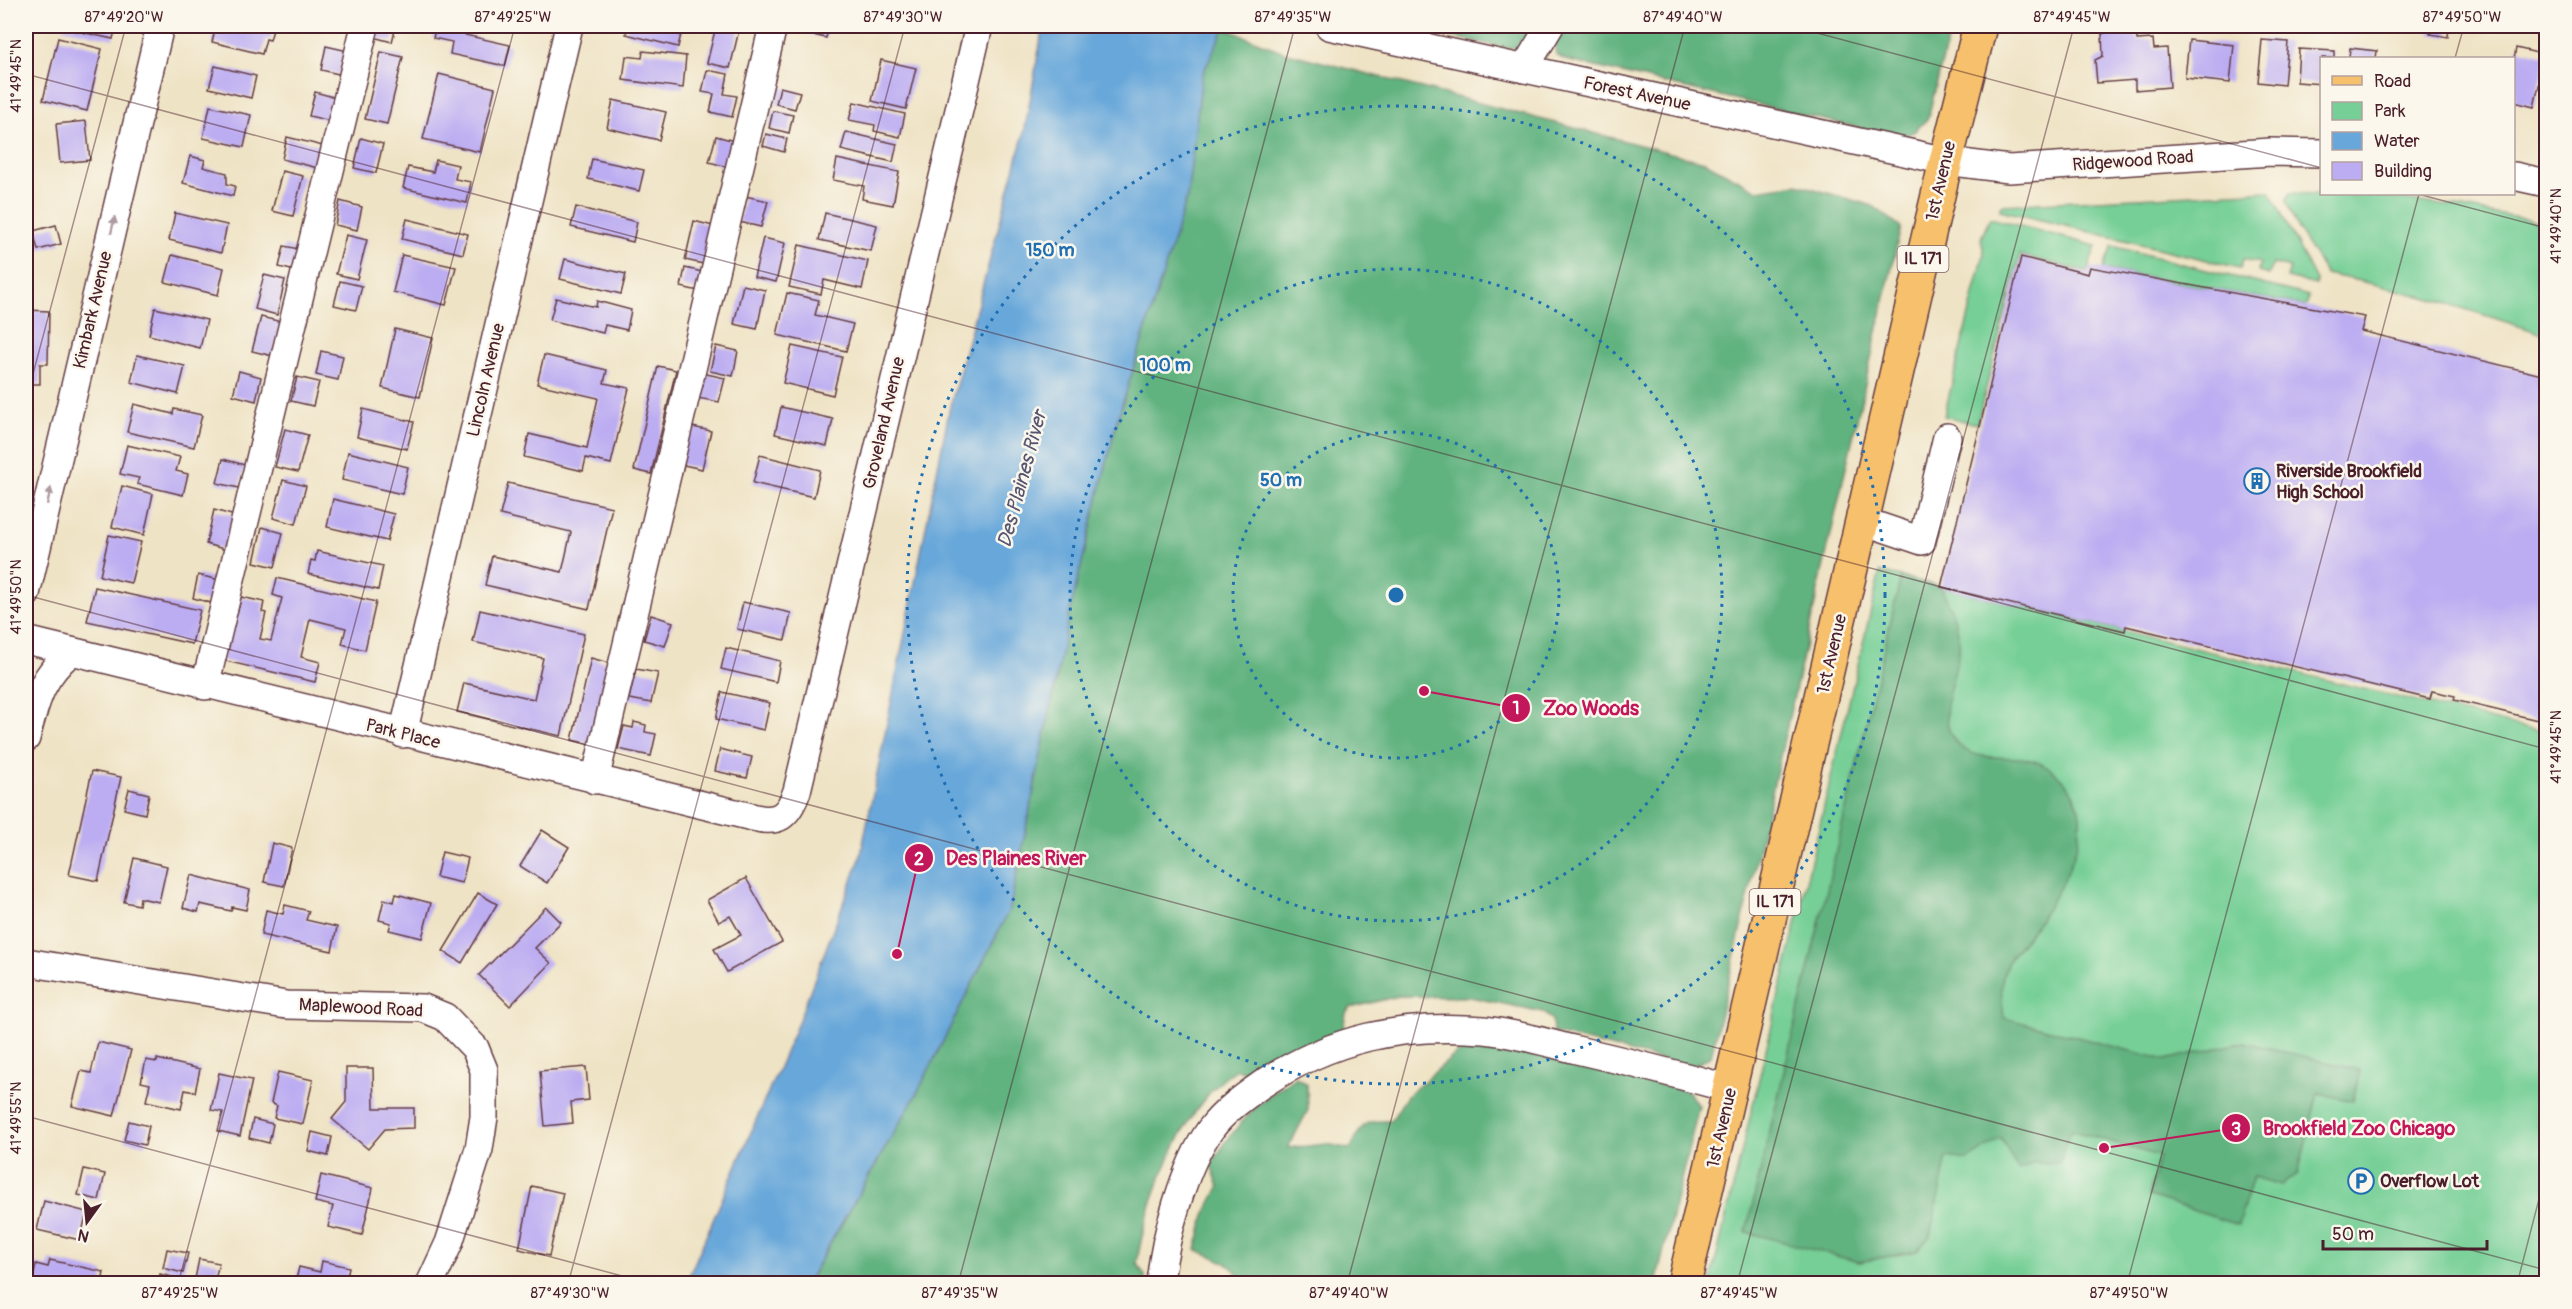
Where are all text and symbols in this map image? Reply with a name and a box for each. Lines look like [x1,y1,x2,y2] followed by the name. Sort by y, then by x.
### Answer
[85,8,164,27] text: 87°49'20"W
[475,8,552,27] text: 87°49'25"W
[864,8,943,27] text: 87°49'30"W
[1255,8,1332,27] text: 87°49'35"W
[1643,8,1723,27] text: 87°49'40"W
[2033,8,2111,27] text: 87°49'45"W
[2423,8,2502,27] text: 87°49'50"W
[7,39,26,113] text: 41°49'45"N
[2320,57,2515,195] legend
[2374,70,2411,93] text: Road
[1581,71,1693,117] street label: Forest Avenue
[2374,100,2406,123] text: Park
[2374,130,2420,153] text: Water
[1921,139,1961,223] street label: 1st Avenue
[2071,145,2195,177] street label: Ridgewood Road
[2374,160,2432,183] text: Building
[2547,188,2566,264] text: 41°49'40"N
[109,215,118,234] one-way arrow
[1026,239,1075,262] text: 150 m
[1898,246,1948,272] road number: IL 171
[68,249,118,371] street label: Kimbark Avenue
[462,321,510,439] street label: Lincoln Avenue
[1139,354,1191,377] text: 100 m
[858,355,910,491] street label: Groveland Avenue
[992,405,1053,550] water label: Des Plaines River
[2276,460,2422,504] place label: Riverside Brookfield High School
[2242,466,2272,496] building icon: Riverside Brookfield High School
[1260,469,1302,492] text: 50 m
[44,487,54,505] one-way arrow
[7,559,26,635] text: 41°49'50"N
[1386,585,1406,605] centre of rings
[1812,612,1852,696] street label: 1st Avenue
[1501,689,1651,727] callout: Zoo Woods
[1543,696,1639,721] text: Zoo Woods
[1512,697,1520,720] text: 1
[2547,710,2566,784] text: 41°49'45"N
[363,714,443,754] street label: Park Place
[904,839,1098,877] callout: Des Plaines River
[946,846,1087,871] text: Des Plaines River
[914,848,924,871] text: 2
[1750,889,1800,915] road number: IL 171
[298,993,424,1023] street label: Maplewood Road
[7,1081,26,1155] text: 41°49'55"N
[1702,1086,1742,1170] street label: 1st Avenue
[2221,1109,2468,1147] callout: Brookfield Zoo Chicago
[2263,1116,2456,1141] text: Brookfield Zoo Chicago
[2231,1118,2241,1141] text: 3
[2346,1166,2376,1196] parking icon: Overflow Lot
[2380,1170,2480,1193] place label: Overflow Lot
[57,1192,117,1252] north arrow
[2323,1213,2486,1251] scale bar
[2332,1223,2374,1246] text: 50 m
[75,1224,91,1247] text: N
[142,1284,219,1303] text: 87°49'25"W
[531,1284,610,1303] text: 87°49'30"W
[922,1284,999,1303] text: 87°49'35"W
[1309,1284,1389,1303] text: 87°49'40"W
[1700,1284,1778,1303] text: 87°49'45"W
[2090,1284,2169,1303] text: 87°49'50"W

